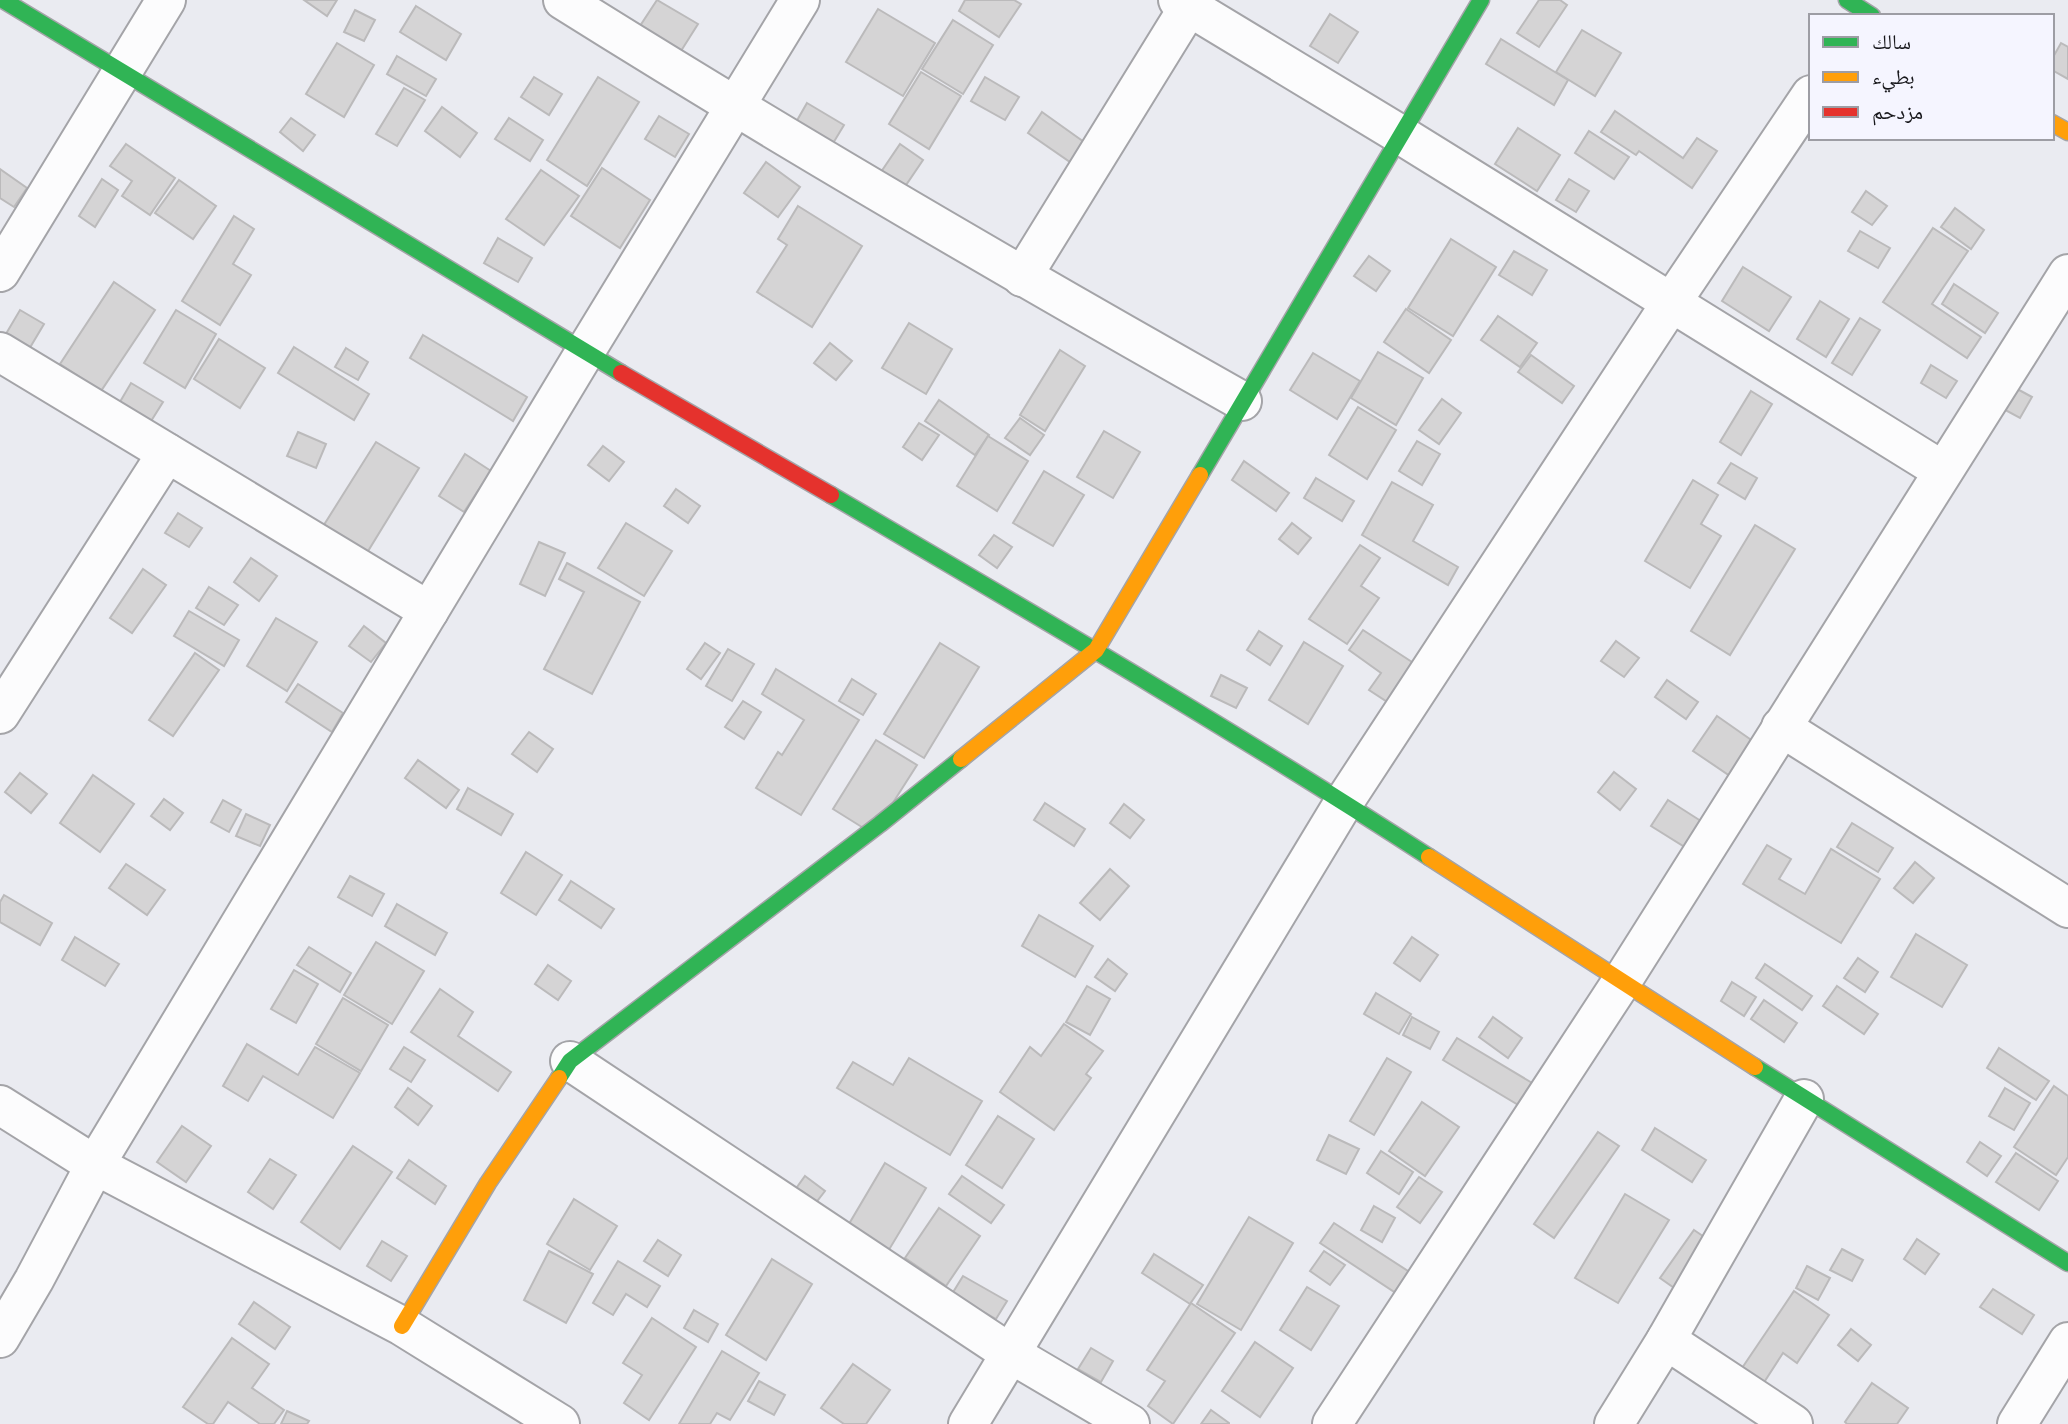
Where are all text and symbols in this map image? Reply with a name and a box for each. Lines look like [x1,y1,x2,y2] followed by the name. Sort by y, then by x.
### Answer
[1809,14,2054,140] legend
[1872,29,1911,54] text: سالك
[1872,64,1915,93] text: بطيء
[1872,99,1923,126] text: مزدحم

